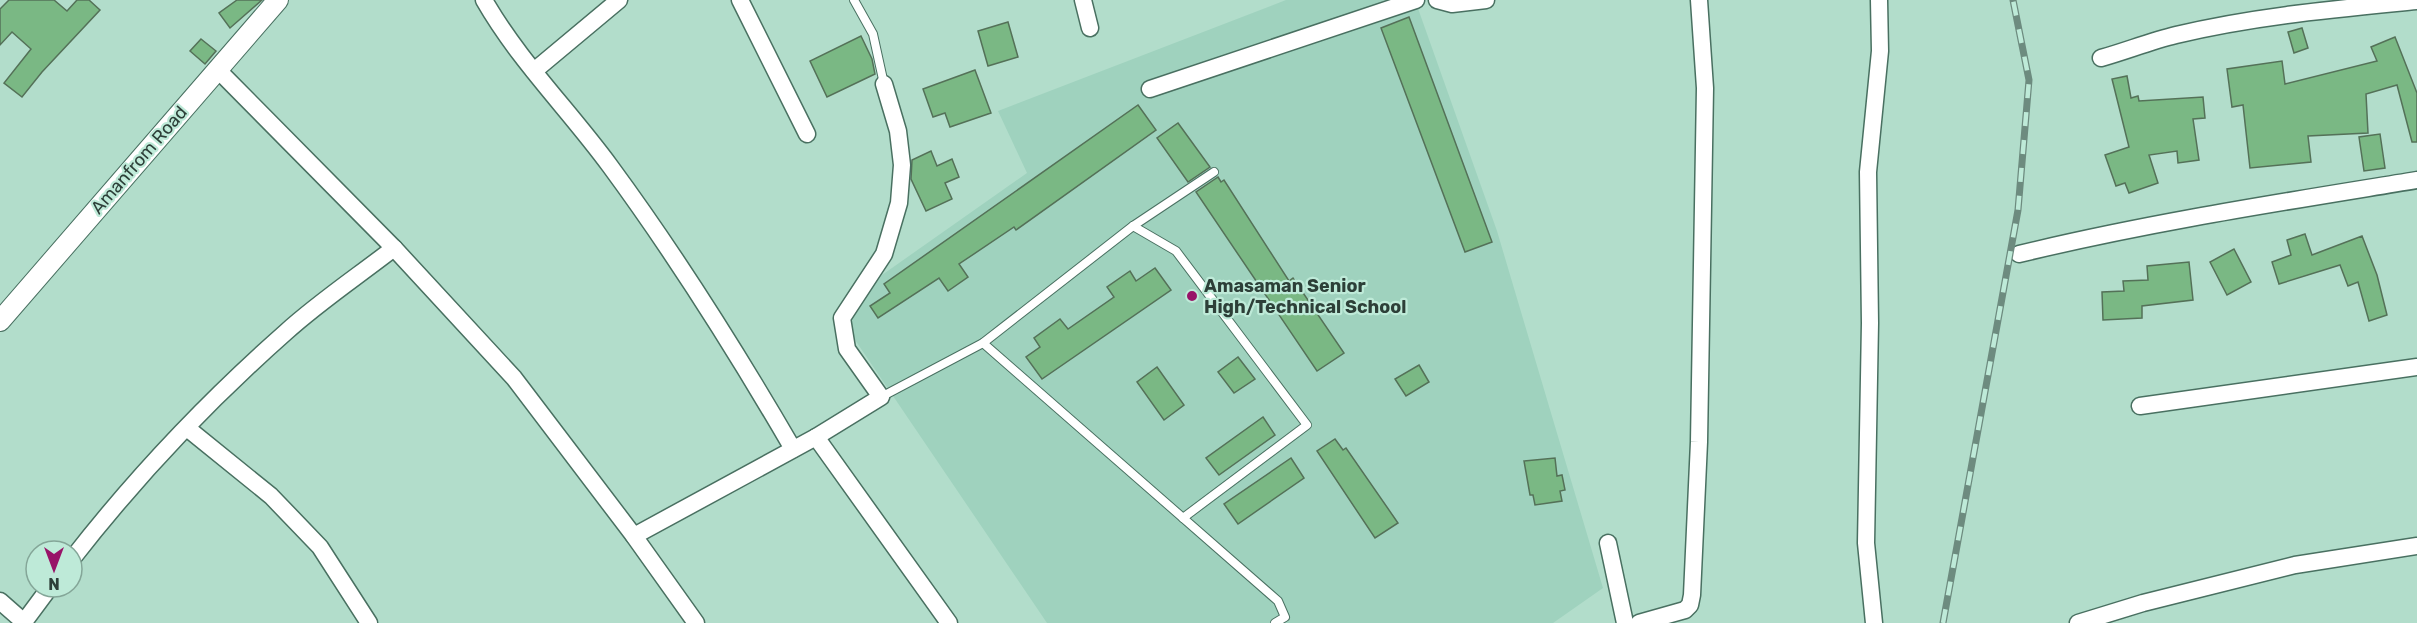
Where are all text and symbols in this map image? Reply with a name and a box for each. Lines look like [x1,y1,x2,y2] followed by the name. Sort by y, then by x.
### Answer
[86,102,192,218] street label: Amanfrom Road
[1204,275,1406,318] place label: Amasaman Senior High/Technical School
[1185,289,1199,303] marker: Amasaman Senior High/Technical School
[24,539,84,599] north arrow
[48,574,60,593] text: N

